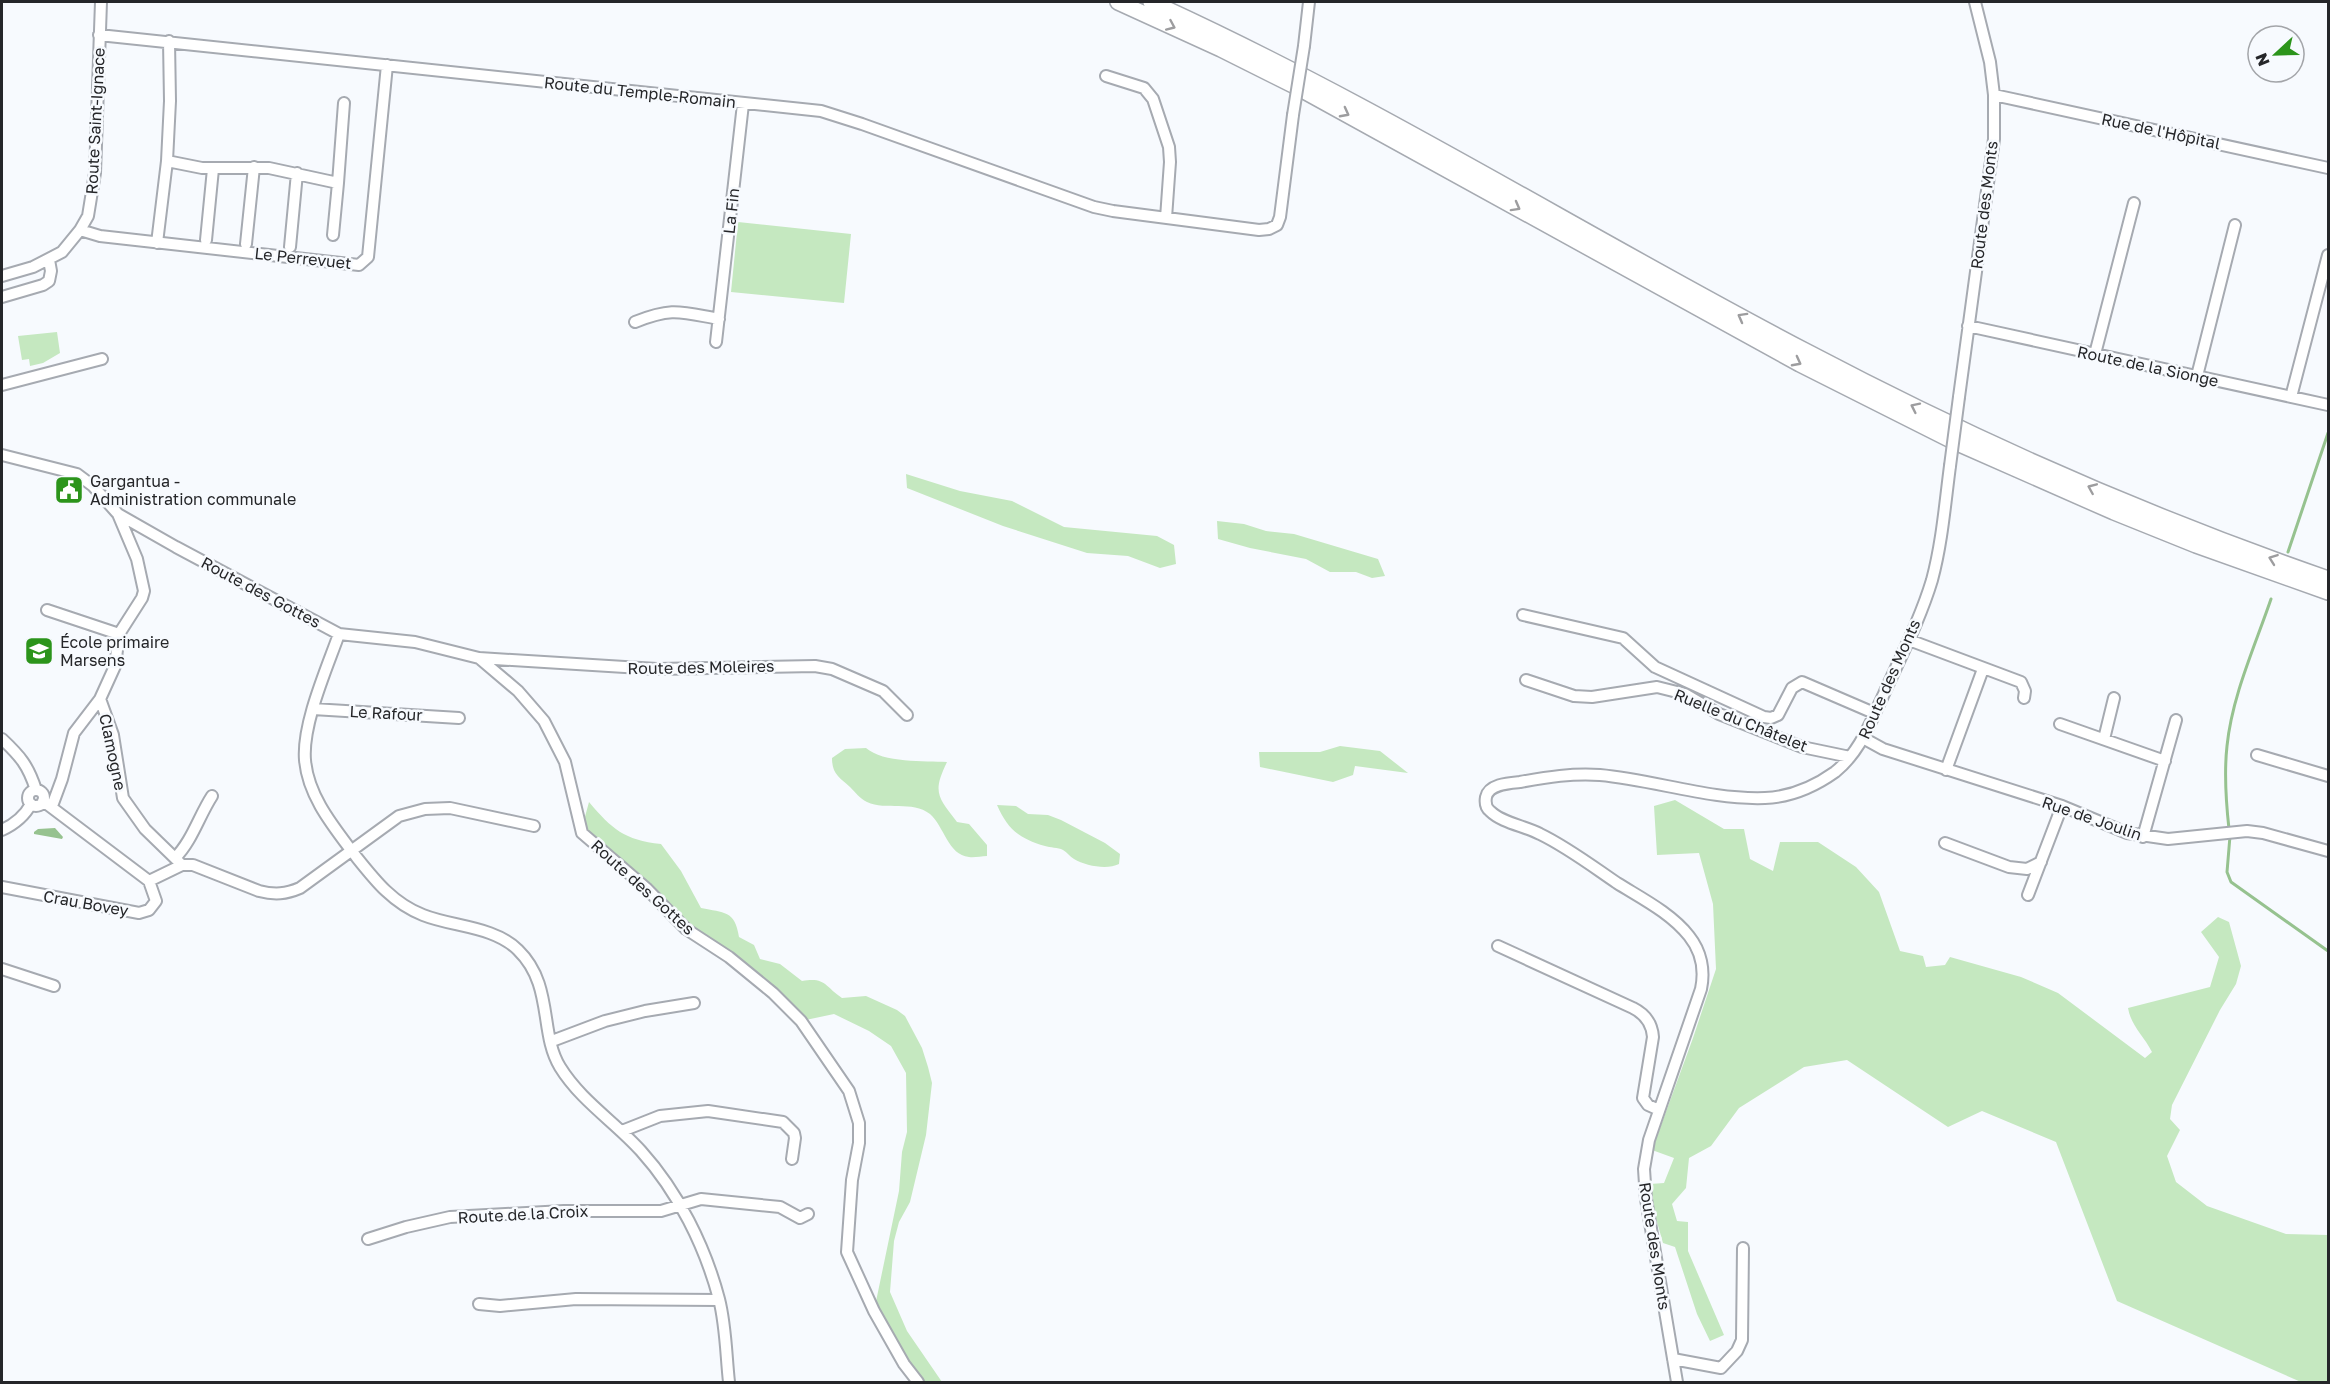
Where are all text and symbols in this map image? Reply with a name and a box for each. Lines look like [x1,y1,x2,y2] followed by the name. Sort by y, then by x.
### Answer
[1165,18,1176,30] one-way arrow
[2246,24,2306,84] north arrow
[81,47,109,195] street label: Route Saint-Ignace
[2251,50,2274,69] text: N
[543,72,737,112] street label: Route du Temple-Romain
[1339,106,1350,117] one-way arrow
[2100,109,2222,153] street label: Rue de l'Hôpital
[1966,140,2002,270] street label: Route des Monts
[719,187,743,235] street label: La Fin
[1510,200,1520,211] one-way arrow
[253,243,353,273] street label: Le Perrevuet
[1737,313,1748,324] one-way arrow
[2075,341,2221,391] street label: Route de la Sionge
[1791,355,1801,366] one-way arrow
[1910,402,1921,414] one-way arrow
[90,471,296,509] place label: Gargantua - Administration communale
[53,474,85,506] public building icon: Gargantua - Administration communale
[2087,483,2098,495] one-way arrow
[198,552,324,632] street label: Route des Gottes
[2268,554,2279,567] one-way arrow
[1854,616,1924,742] street label: Route des Monts
[60,632,169,670] place label: École primaire Marsens
[23,635,55,667] school or university icon: École primaire Marsens
[627,656,775,678] street label: Route des Moleires
[1671,684,1811,756] street label: Ruelle du Châtelet
[349,701,423,725] street label: Le Rafour
[95,712,131,792] street label: Clamogne
[2040,792,2144,844] street label: Rue de Joulin
[587,835,699,939] street label: Route des Gottes
[42,886,130,920] street label: Crau Bovey
[1635,1181,1675,1311] street label: Route des Monts
[457,1201,589,1227] street label: Route de la Croix

